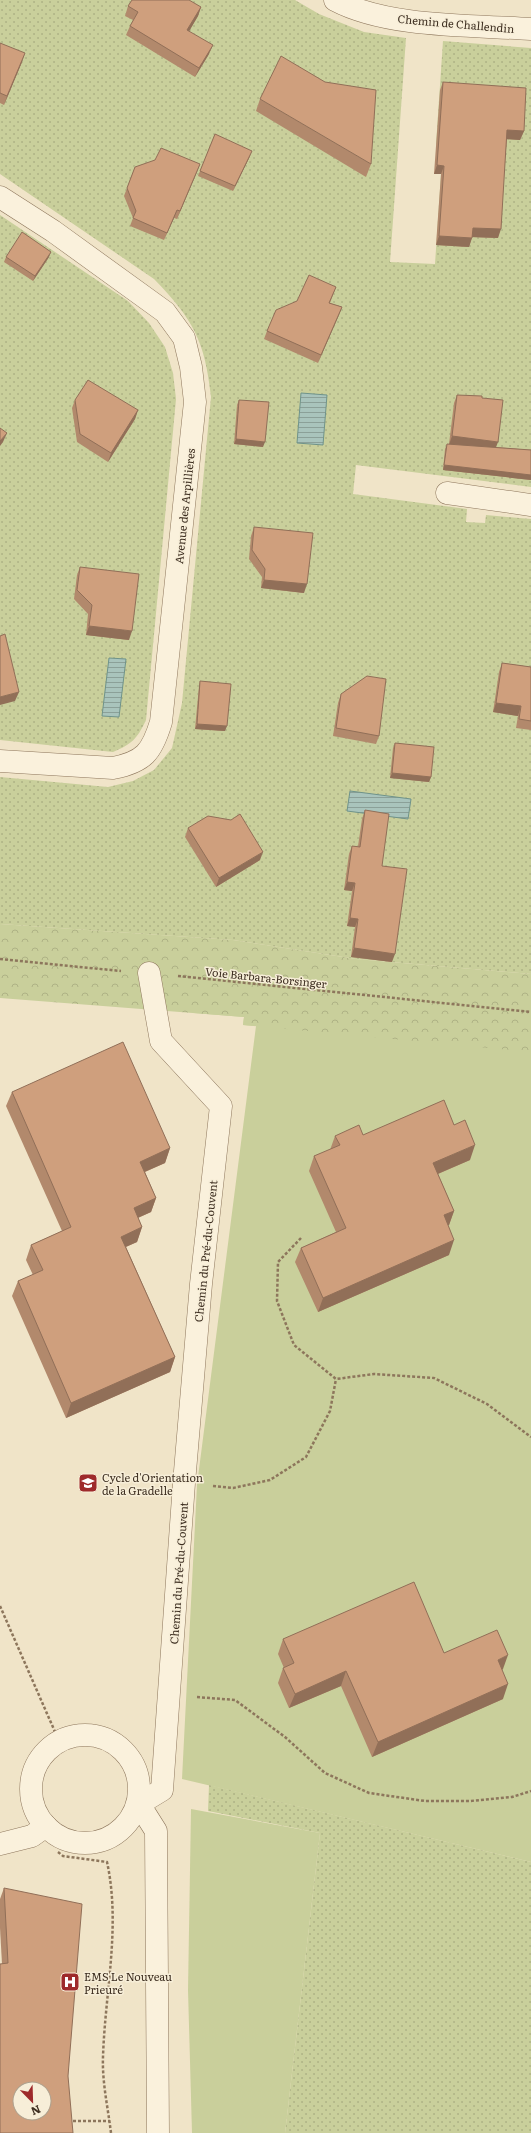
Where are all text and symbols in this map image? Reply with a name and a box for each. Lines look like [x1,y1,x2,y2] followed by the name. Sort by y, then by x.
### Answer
[397,10,515,36] street label: Chemin de Challendin
[170,447,198,564] street label: Avenue des Arpillières
[204,963,328,991] street label: Voie Barbara-Borsinger
[190,1179,220,1323] street label: Chemin du Pré-du-Couvent
[102,1469,203,1498] place label: Cycle d'Orientation de la Gradelle
[77,1472,99,1494] school or university icon: Cycle d'Orientation de la Gradelle
[165,1501,191,1645] street label: Chemin du Pré-du-Couvent
[84,1968,172,1997] place label: EMS Le Nouveau Prieuré
[59,1971,81,1993] hospital icon: EMS Le Nouveau Prieuré
[12,2081,52,2121] north arrow
[29,2102,44,2120] text: N

